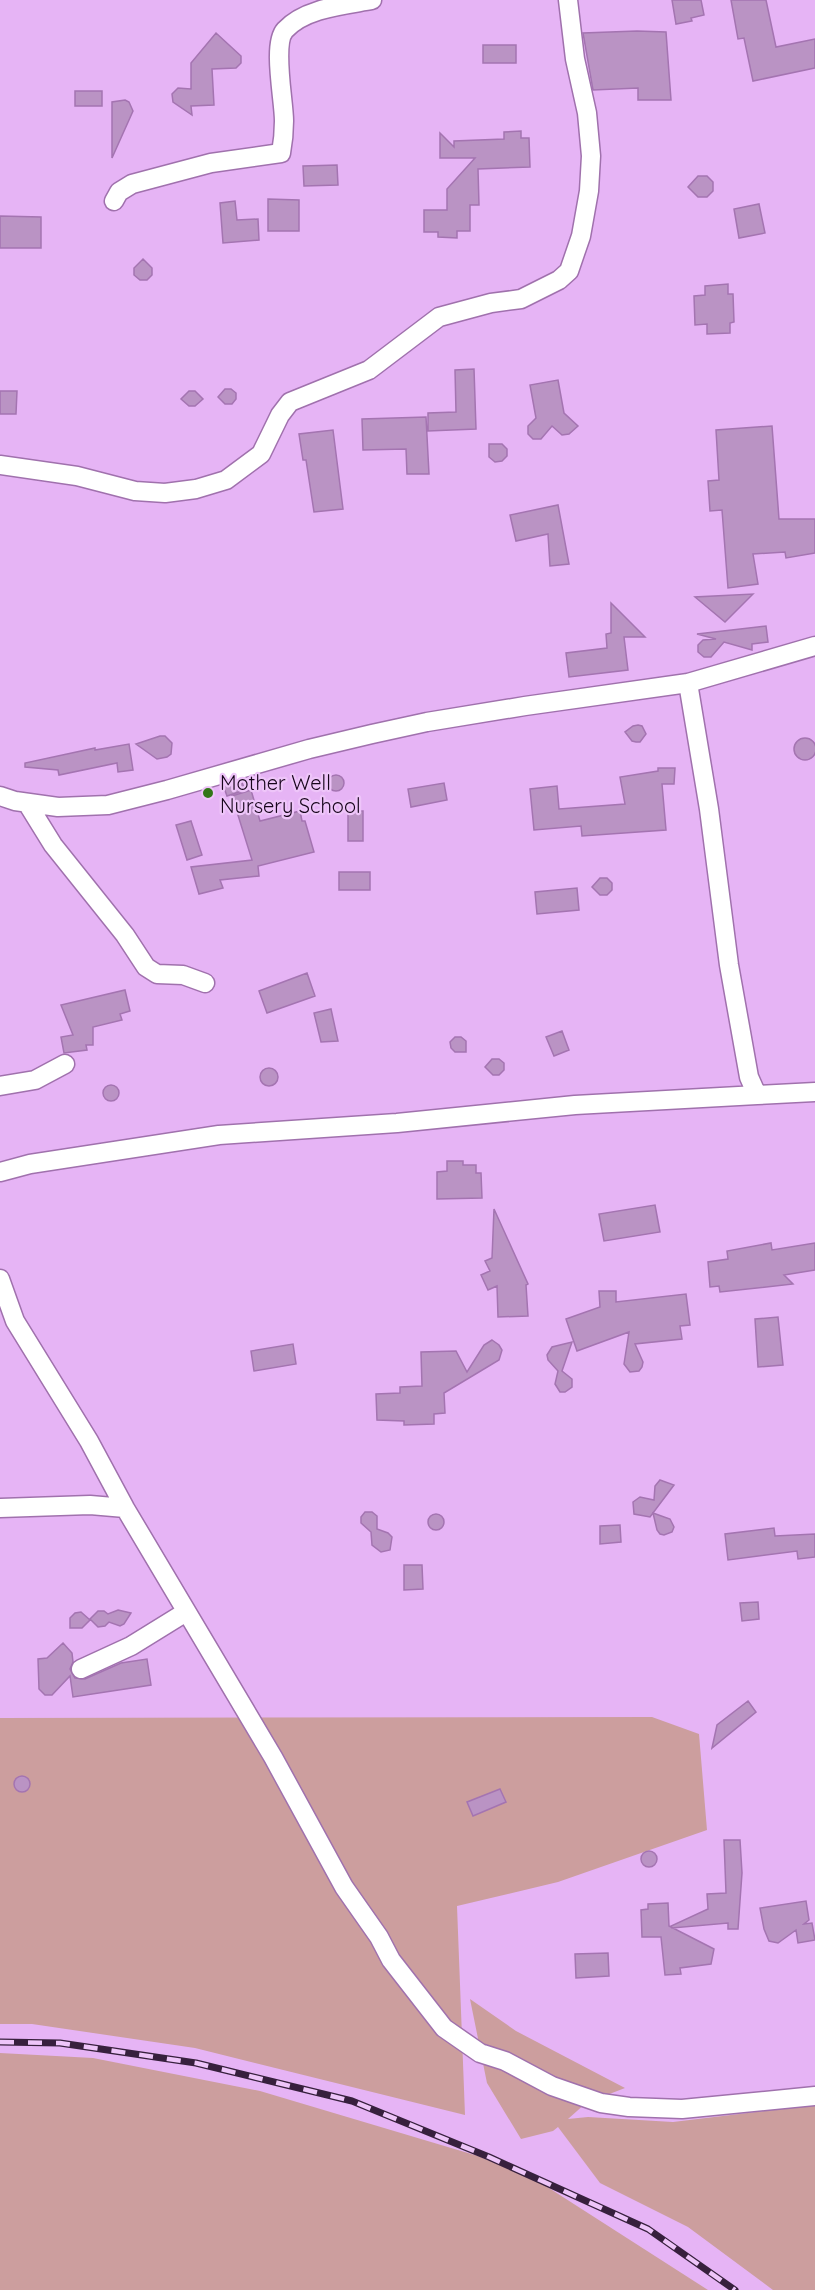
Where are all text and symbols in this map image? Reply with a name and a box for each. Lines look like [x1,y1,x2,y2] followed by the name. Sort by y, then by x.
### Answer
[220,770,361,818] place label: Mother Well Nursery School
[201,786,215,800] marker: Mother Well Nursery School

